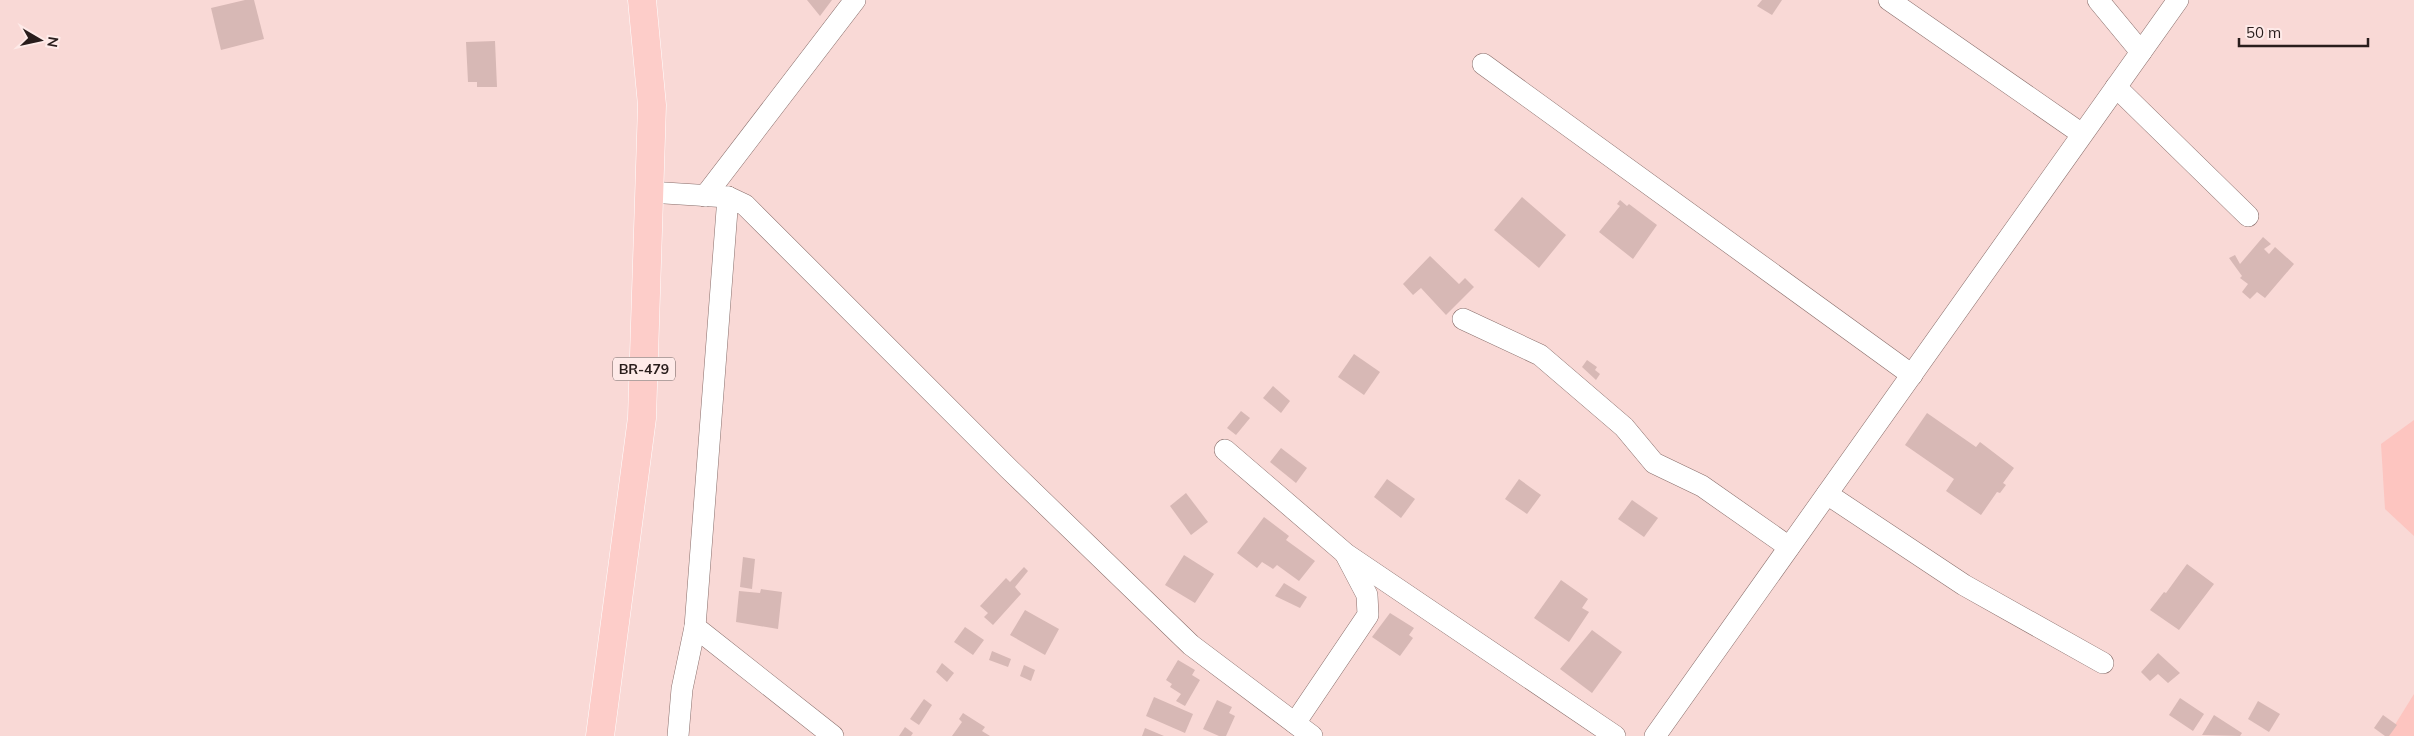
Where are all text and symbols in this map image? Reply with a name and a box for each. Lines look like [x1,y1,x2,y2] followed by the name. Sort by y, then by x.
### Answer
[15,15,65,65] north arrow
[2239,15,2368,47] scale bar
[2246,23,2281,42] text: 50 m
[43,35,63,49] text: N
[613,358,675,380] road number: BR-479

